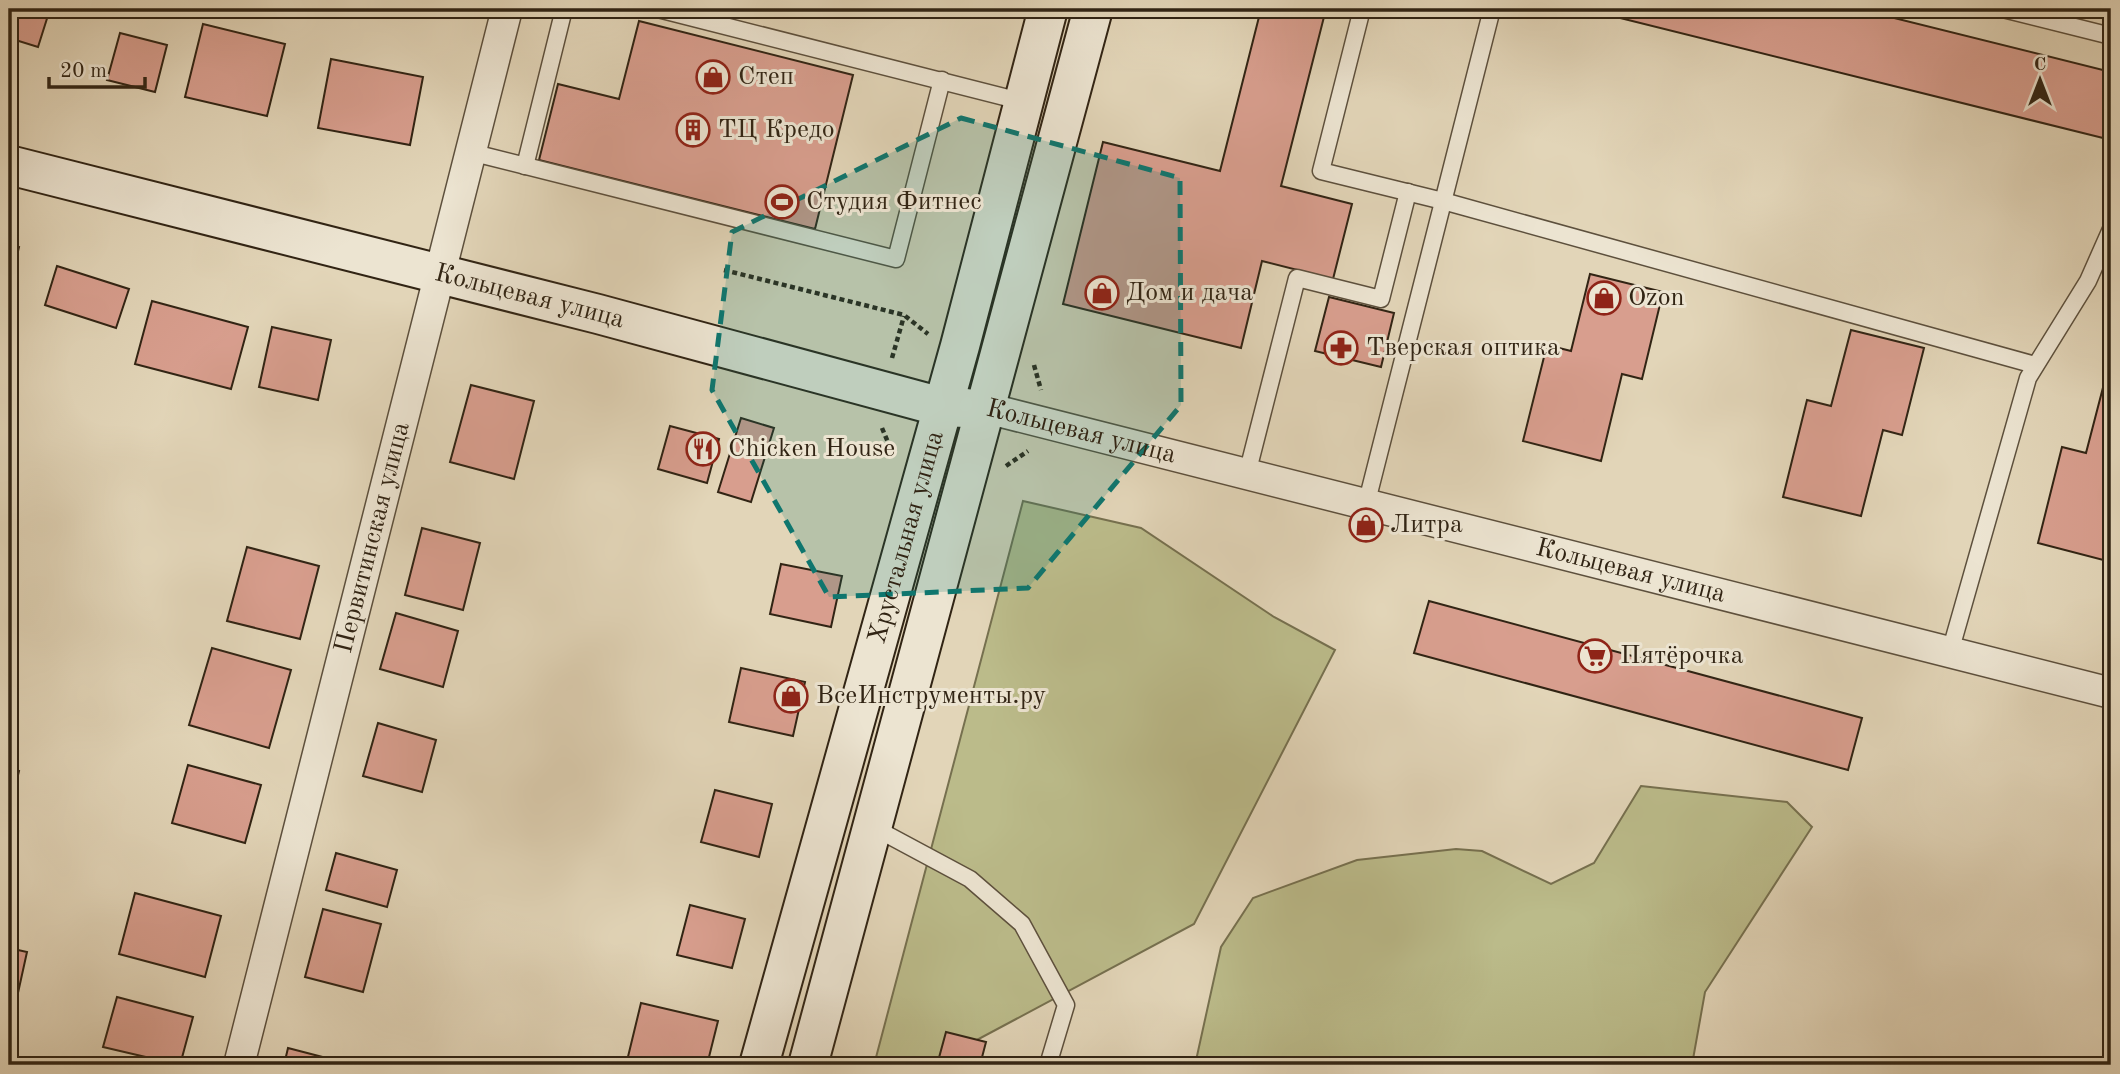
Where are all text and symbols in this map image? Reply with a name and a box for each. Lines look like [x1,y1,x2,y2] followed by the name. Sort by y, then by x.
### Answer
[49,46,145,90] scale bar
[2004,46,2074,116] north arrow
[2034,56,2046,75] text: С
[694,58,732,96] shop icon: Степ
[60,61,107,82] text: 20 m
[738,64,794,90] place label: Степ
[674,111,712,149] building icon: ТЦ Кредо
[718,117,835,143] place label: ТЦ Кредо
[763,183,801,221] sports icon: Студия Фитнес
[806,189,982,215] place label: Студия Фитнес
[432,260,627,334] street label: Кольцевая улица
[1083,274,1121,312] shop icon: Дом и дача
[1585,279,1623,317] shop icon: Ozon
[1126,280,1253,306] place label: Дом и дача
[1628,285,1685,311] place label: Ozon
[1322,329,1360,367] pharmacy icon: Тверская оптика
[1366,335,1560,361] place label: Тверская оптика
[983,396,1179,469] street label: Кольцевая улица
[331,419,415,656] street label: Первитинская улица
[864,428,949,647] street label: Хрустальная улица
[684,430,722,468] restaurant icon: Chicken House
[728,436,895,462] place label: Chicken House
[1347,506,1385,544] shop icon: Литра
[1390,512,1463,538] place label: Литра
[1533,535,1728,608] street label: Кольцевая улица
[1576,637,1614,675] supermarket icon: Пятёрочка
[1620,643,1744,669] place label: Пятёрочка
[772,677,810,715] shop icon: ВсеИнструменты.ру
[816,683,1046,709] place label: ВсеИнструменты.ру

